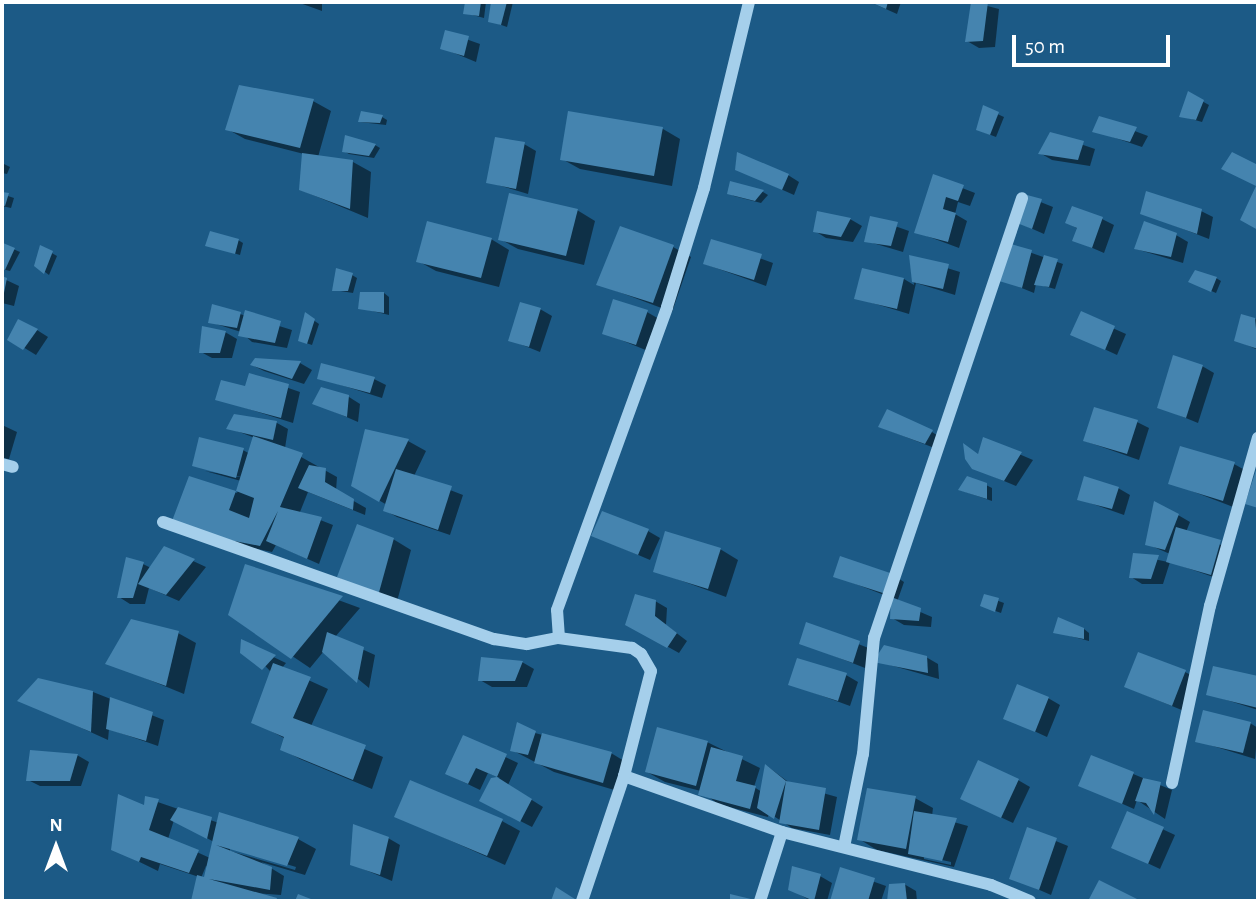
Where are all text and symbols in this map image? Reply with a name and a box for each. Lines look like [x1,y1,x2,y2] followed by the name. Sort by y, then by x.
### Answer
[1015,21,1172,65] scale bar
[1025,36,1065,57] text: 50 m
[21,812,91,882] north arrow
[49,816,63,835] text: N

